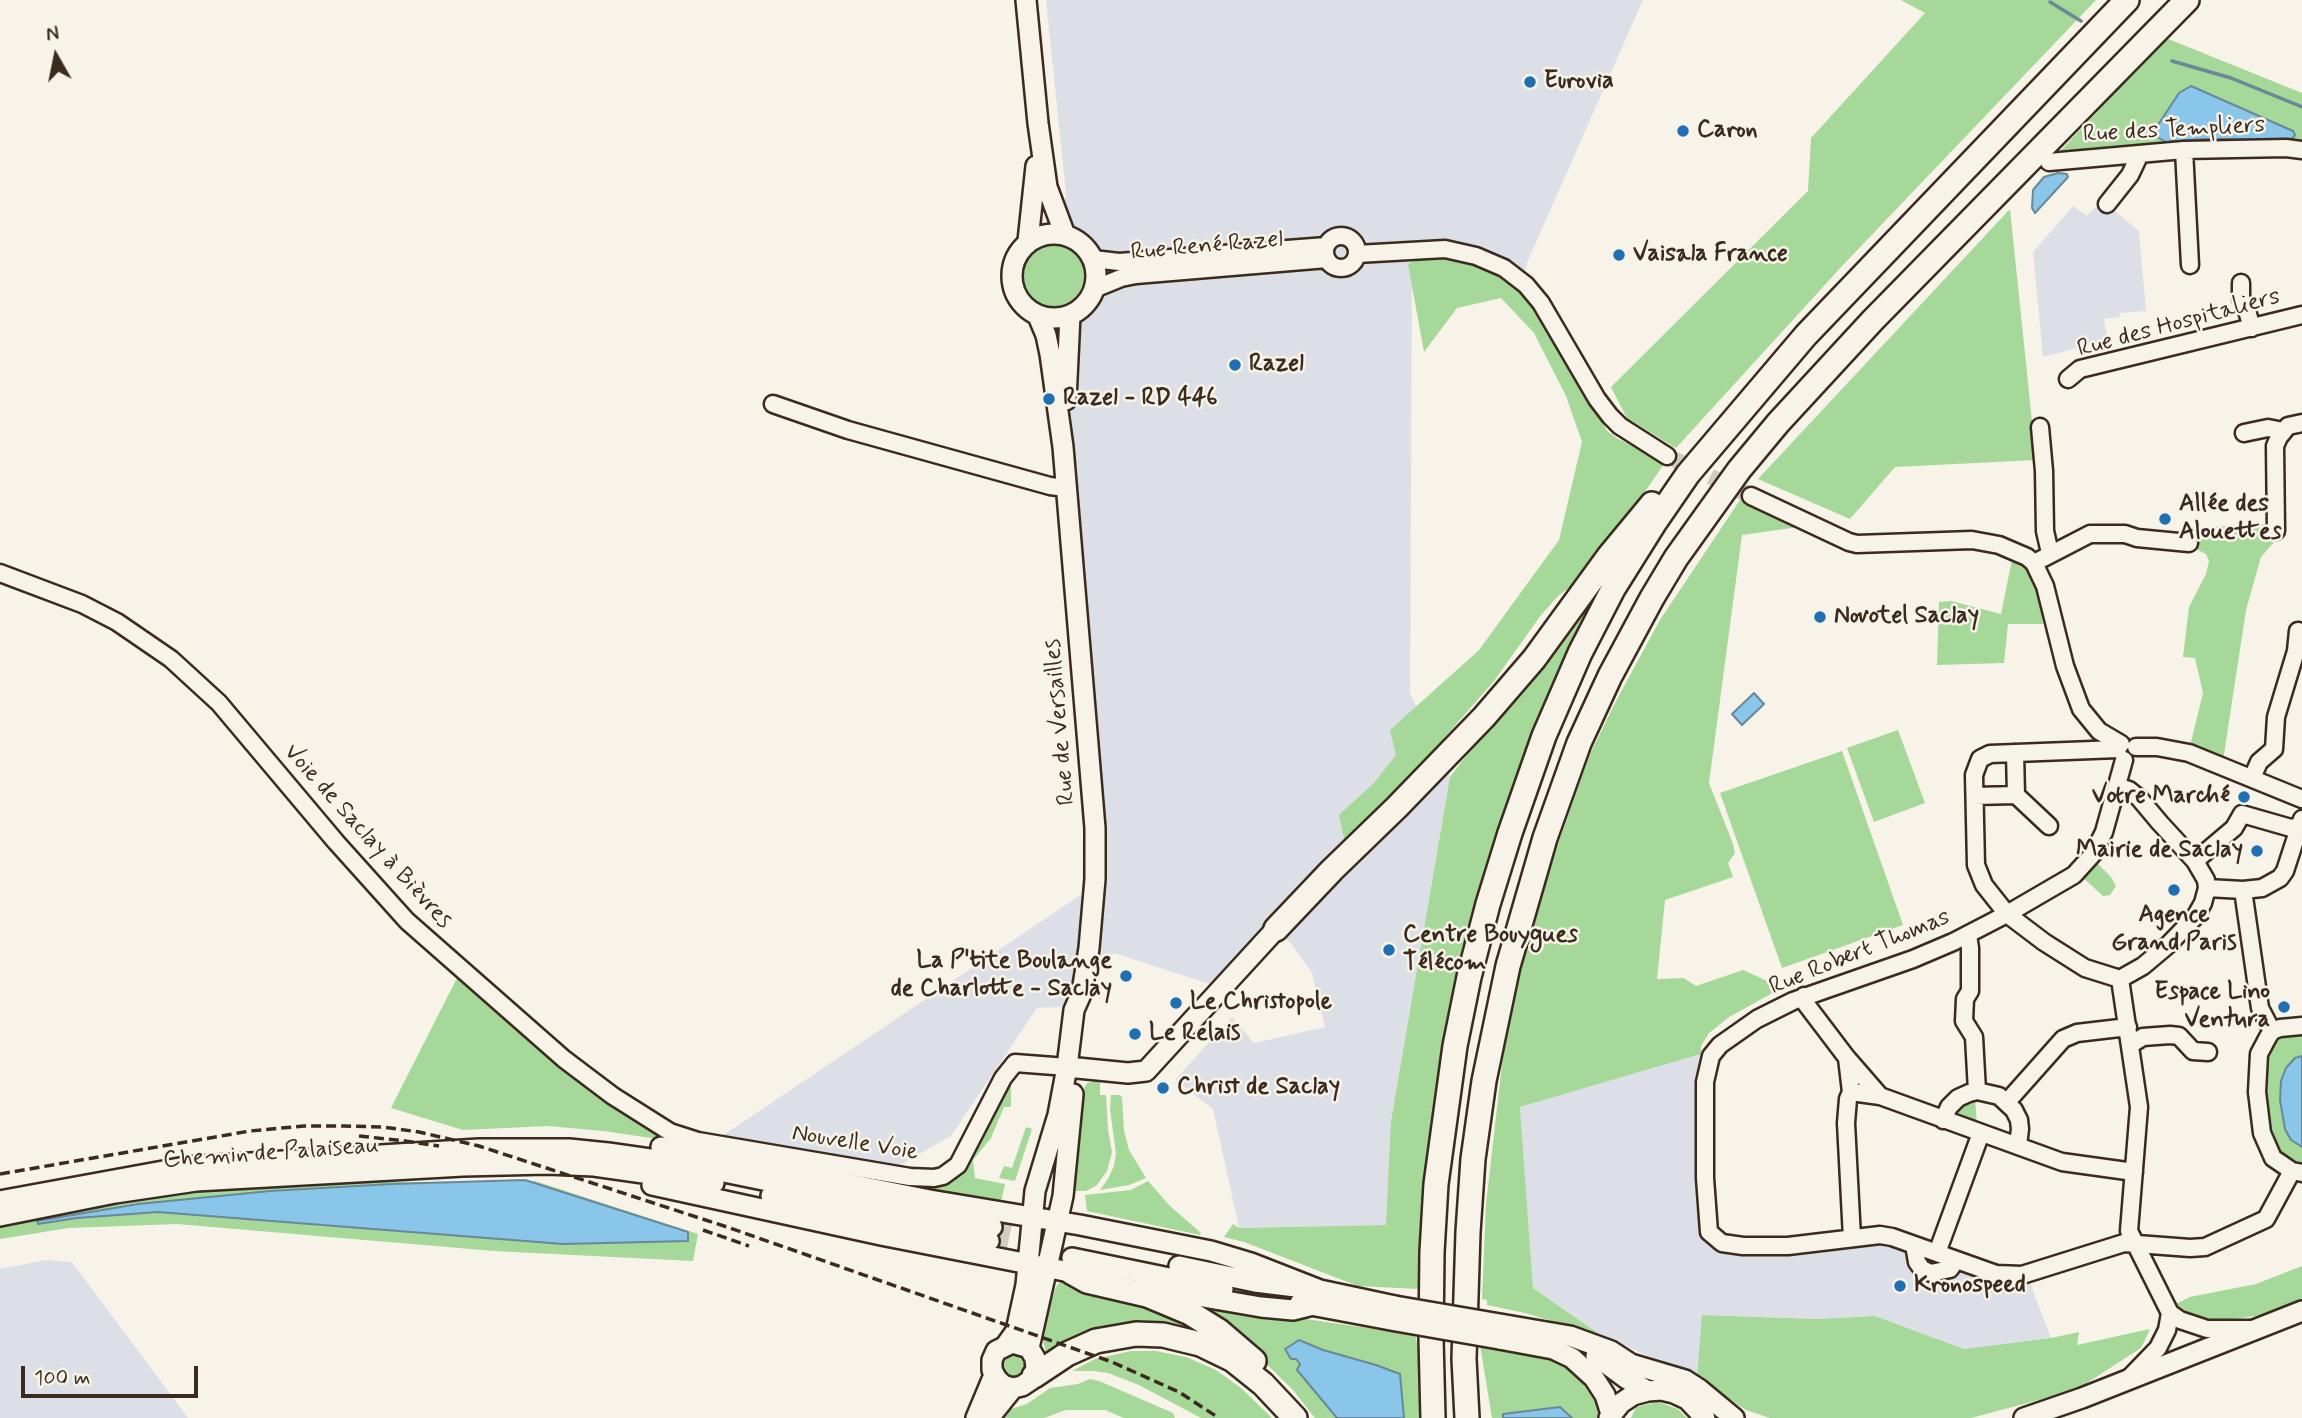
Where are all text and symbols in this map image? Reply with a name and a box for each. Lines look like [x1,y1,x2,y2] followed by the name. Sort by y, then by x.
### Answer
[21,21,91,91] north arrow
[44,21,61,48] text: N
[1544,68,1614,96] place label: Eurovia
[1522,74,1538,90] marker: Eurovia
[2082,112,2266,150] street label: Rue des Templiers
[1697,117,1758,145] place label: Caron
[1675,123,1691,139] marker: Caron
[1130,226,1284,268] street label: Rue René Razel
[1633,241,1788,269] place label: Vaisala France
[1611,247,1627,263] marker: Vaisala France
[2075,283,2283,365] street label: Rue des Hospitaliers
[1249,351,1304,379] place label: Razel
[1227,357,1243,373] marker: Razel
[1063,385,1218,413] place label: Razel - RD 446
[1041,391,1057,407] marker: Razel - RD 446
[2179,491,2281,547] place label: Allée des Alouettes
[2157,511,2173,527] marker: Allée des Alouettes
[1834,603,1979,631] place label: Novotel Saclay
[1812,609,1828,625] marker: Novotel Saclay
[1039,638,1083,806] street label: Rue de Versailles
[277,739,457,935] street label: Voie de Saclay à Bièvres
[2092,783,2230,811] place label: Votre Marché
[2236,789,2252,805] marker: Votre Marché
[2076,837,2243,865] place label: Mairie de Saclay
[2249,843,2265,859] marker: Mairie de Saclay
[2166,882,2182,898] marker: Agence Grand Paris
[2111,902,2237,958] place label: Agence Grand Paris
[1765,904,1955,1002] street label: Rue Robert Thomas
[1403,922,1578,978] place label: Centre Bouygues Télécom
[1381,942,1397,958] marker: Centre Bouygues Télécom
[891,948,1112,1004] place label: La P'tite Boulange de Charlotte - Saclay
[1118,968,1134,984] marker: La P'tite Boulange de Charlotte - Saclay
[2154,979,2270,1035] place label: Espace Lino Ventura
[1190,989,1332,1017] place label: Le Christopole
[1168,995,1184,1011] marker: Le Christopole
[2276,999,2292,1015] marker: Espace Lino Ventura
[1149,1020,1240,1048] place label: Le Relais
[1127,1026,1143,1042] marker: Le Relais
[1177,1074,1340,1102] place label: Christ de Saclay
[1155,1080,1171,1096] marker: Christ de Saclay
[790,1120,920,1168] street label: Nouvelle Voie
[162,1132,380,1176] street label: Chemin de Palaiseau
[1914,1272,2026,1300] place label: Kronospeed
[1892,1278,1908,1294] marker: Kronospeed
[24,1352,201,1396] scale bar
[34,1364,90,1392] text: 100 m

